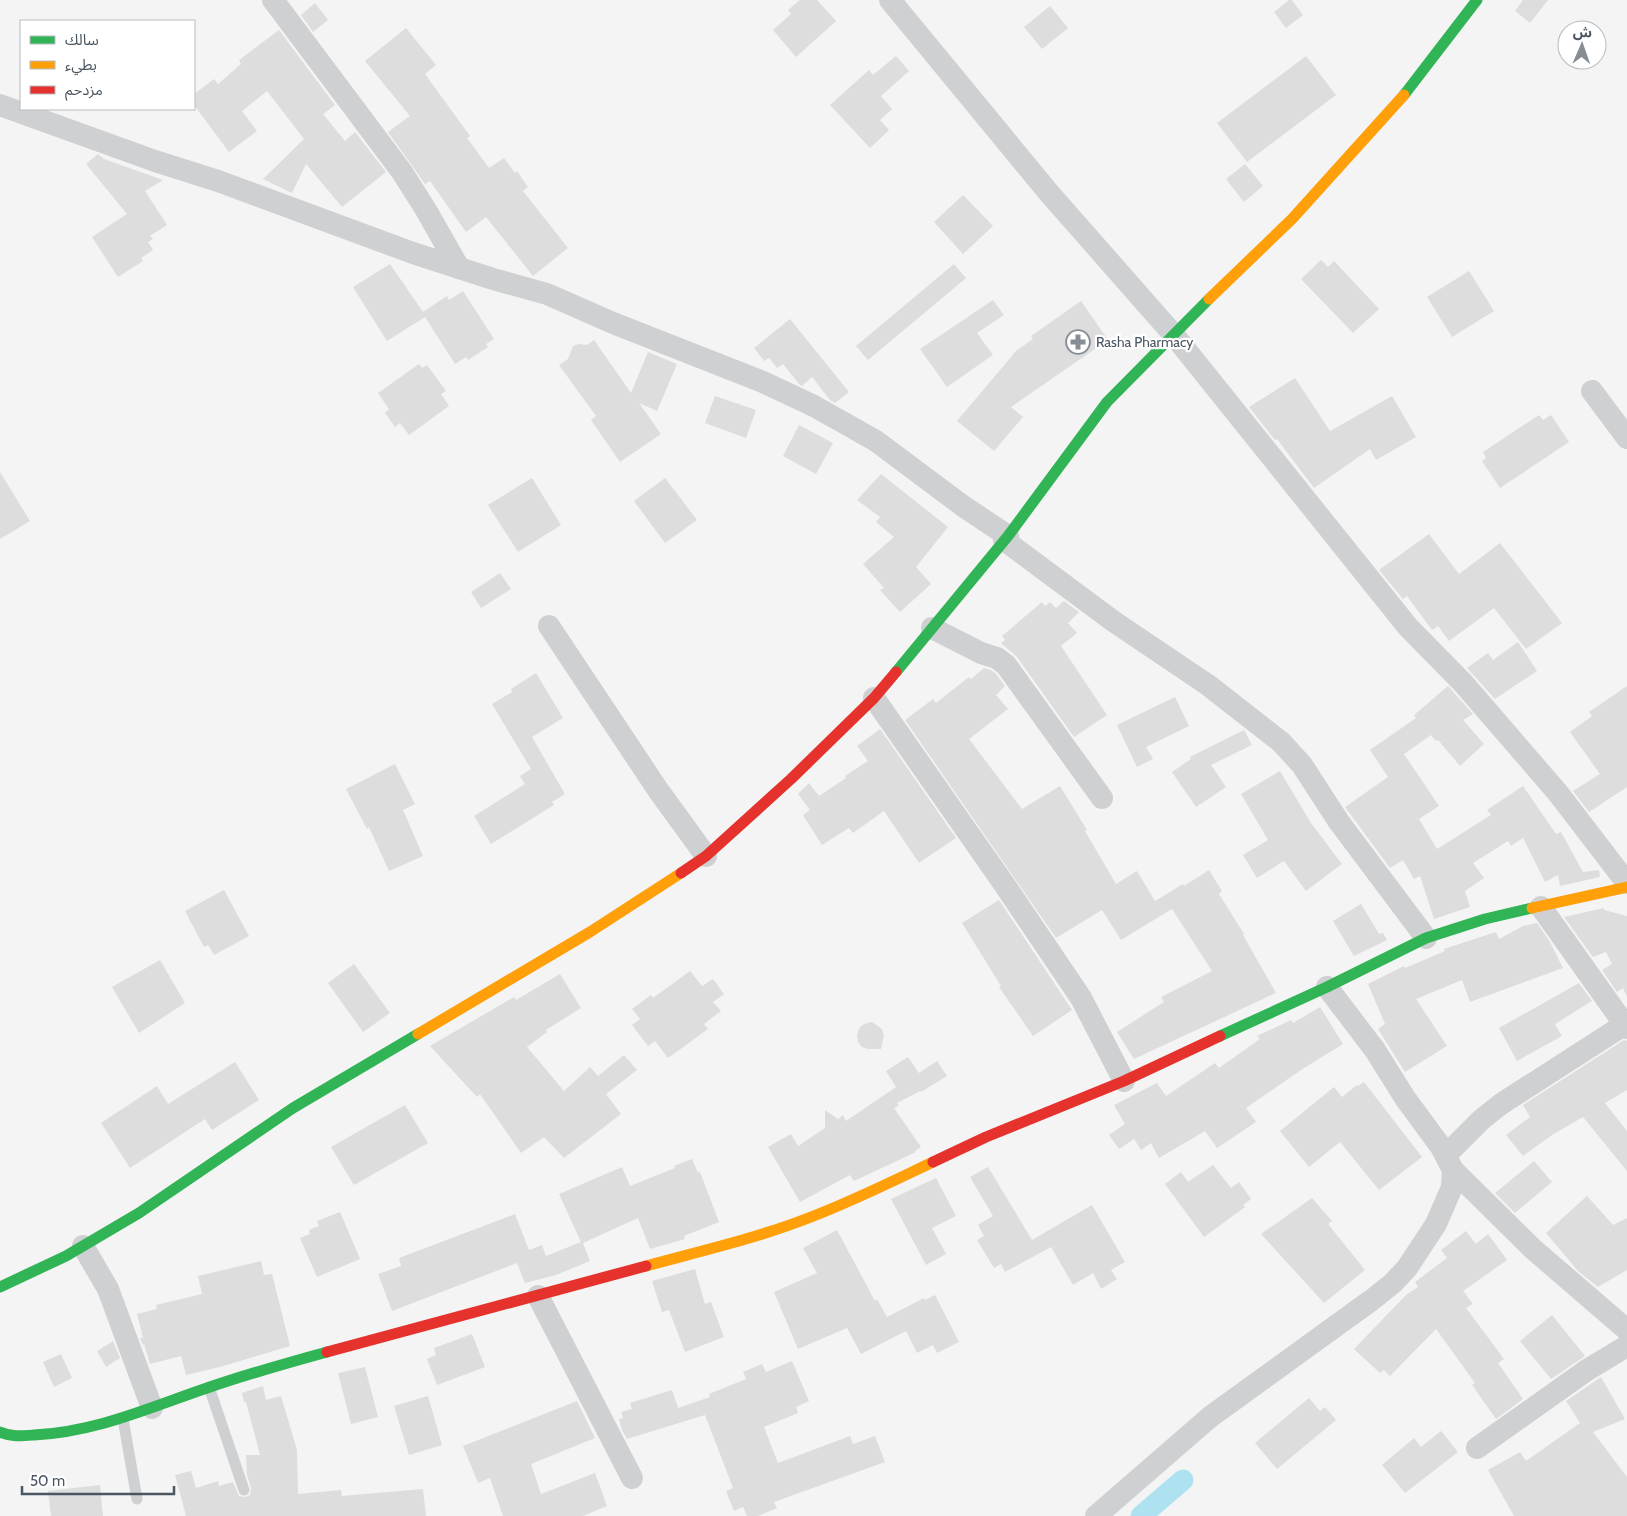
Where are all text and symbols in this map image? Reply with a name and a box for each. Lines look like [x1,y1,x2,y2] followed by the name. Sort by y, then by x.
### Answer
[20,20,195,110] legend
[1557,20,1607,70] north arrow
[1573,23,1592,41] text: ش
[65,31,99,49] text: سالك
[65,56,97,76] text: بطيء
[65,81,103,101] text: مزدحم
[1065,329,1091,355] pharmacy icon: Rasha Pharmacy
[1096,333,1193,351] place label: Rasha Pharmacy
[22,1464,175,1496] scale bar
[30,1472,65,1490] text: 50 m

